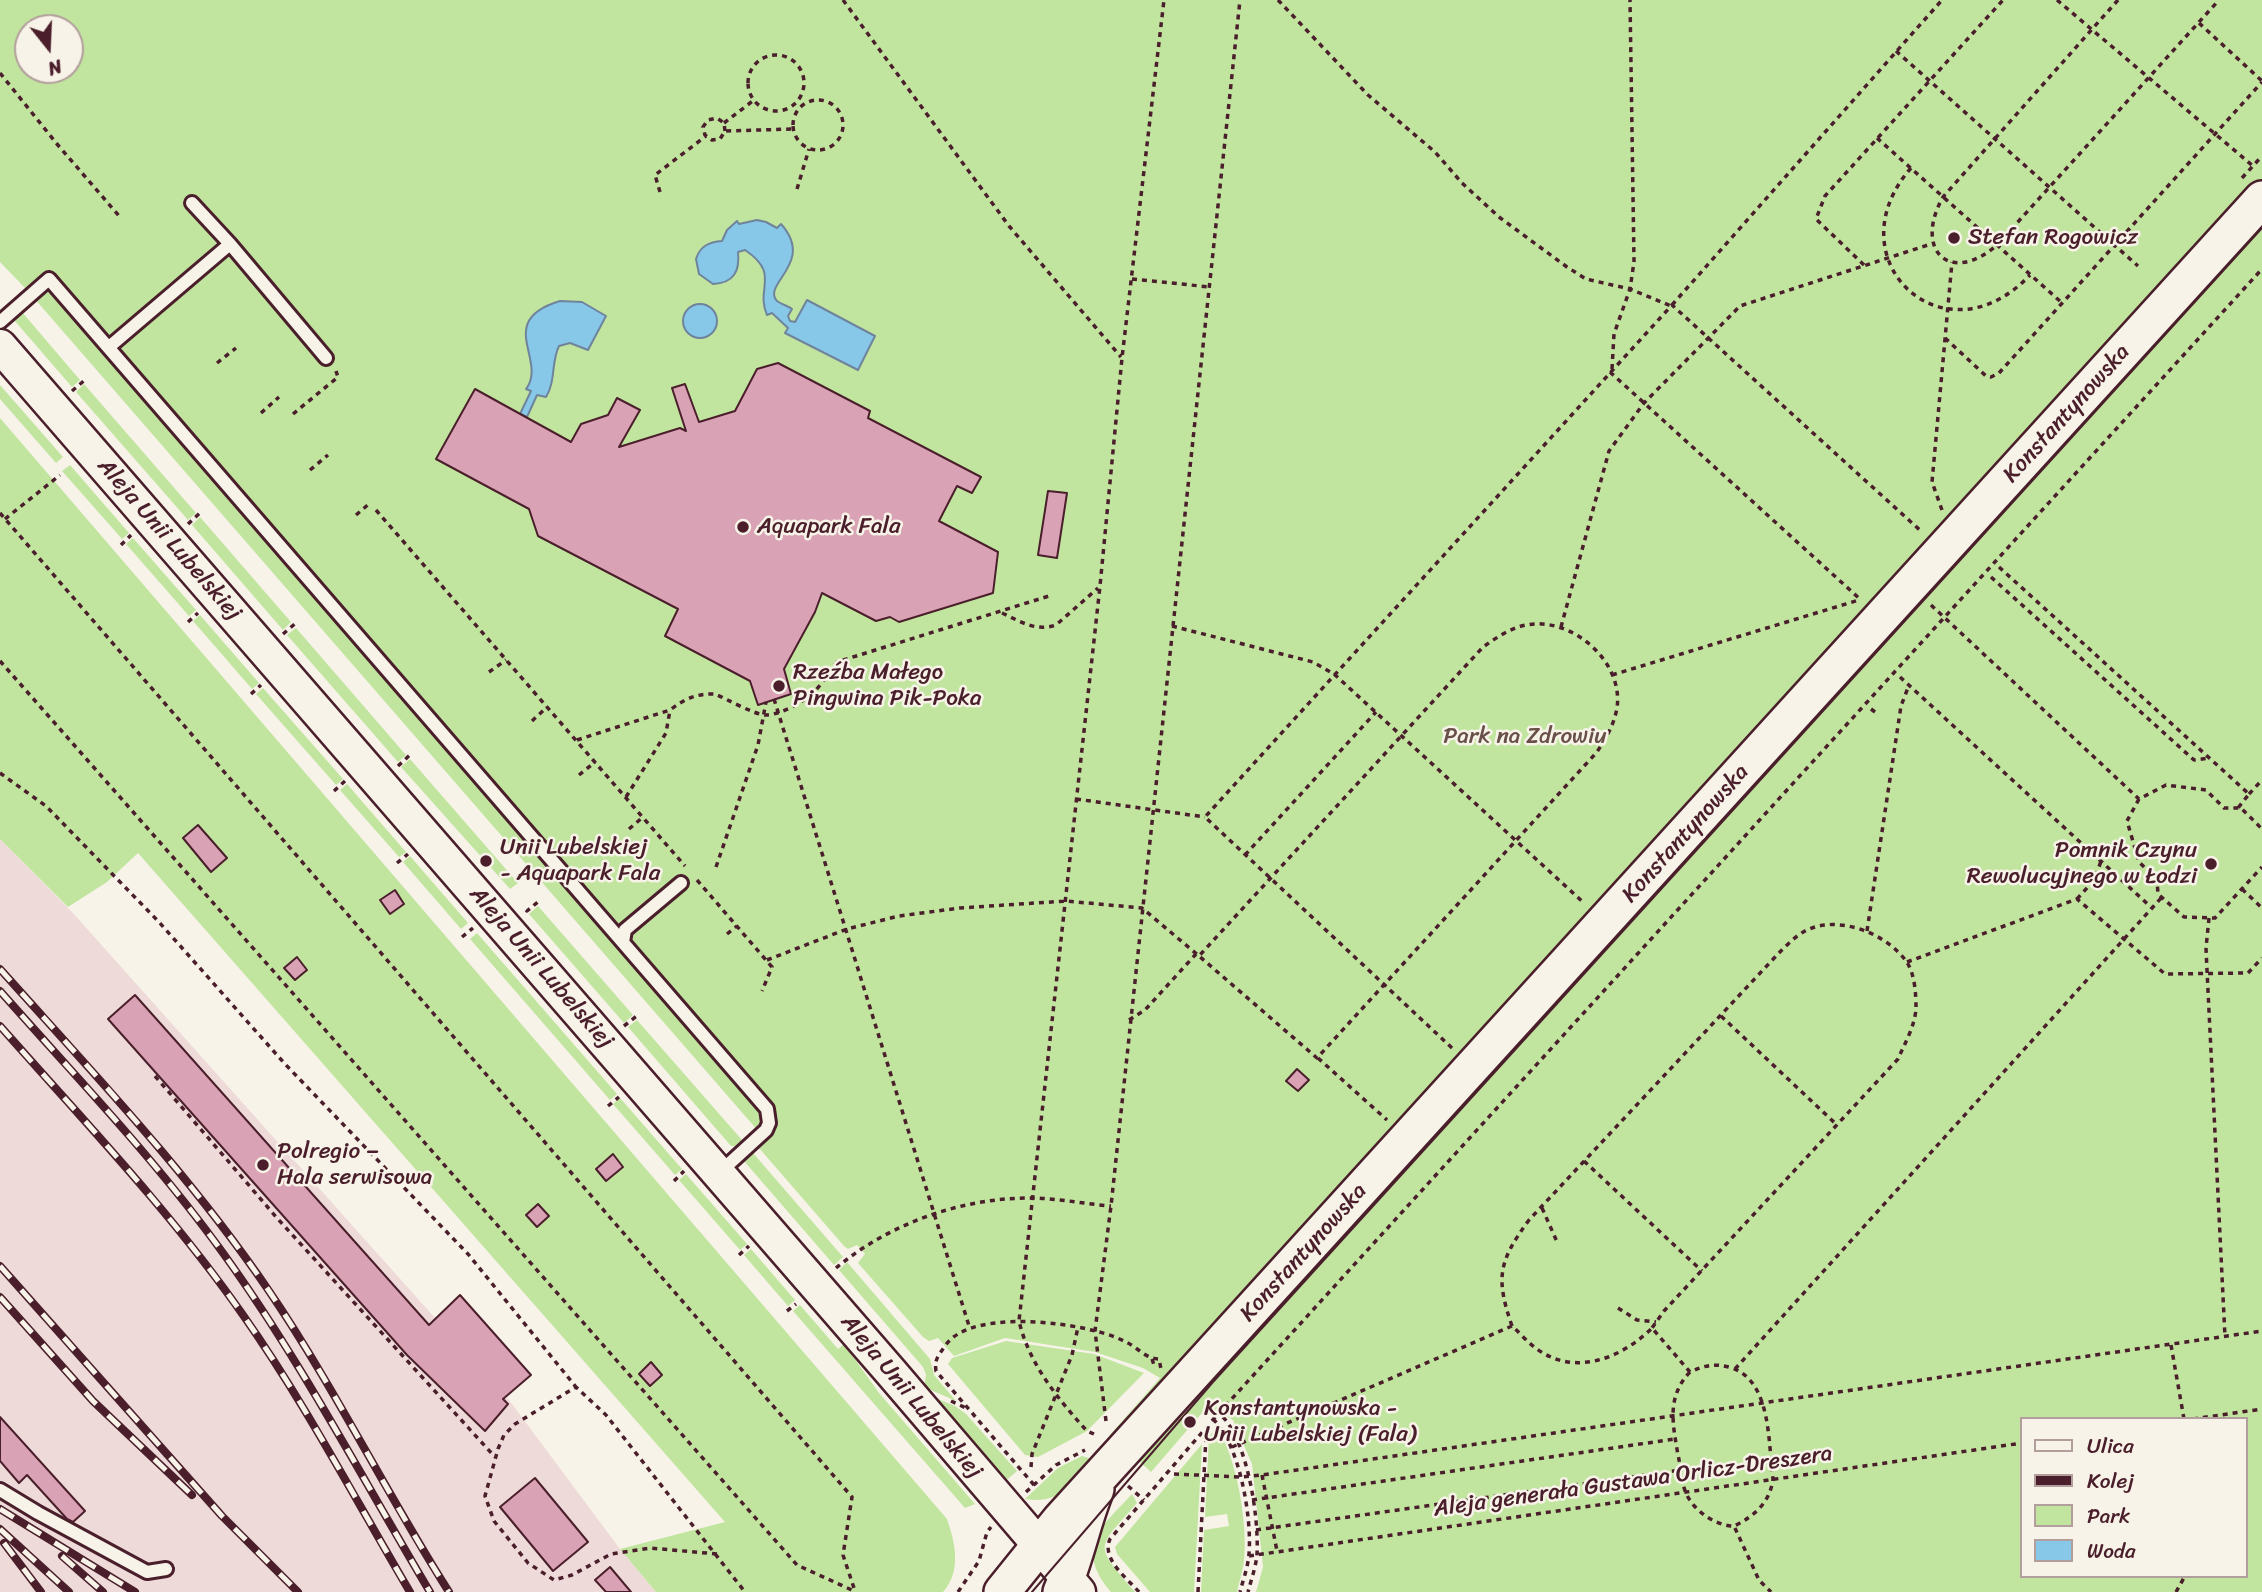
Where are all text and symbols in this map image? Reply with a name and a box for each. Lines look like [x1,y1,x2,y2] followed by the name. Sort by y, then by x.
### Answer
[14,14,84,84] north arrow
[44,50,66,85] text: N
[1968,224,2138,252] place label: Stefan Rogowicz
[1946,230,1962,246] marker: Stefan Rogowicz
[1998,339,2136,489] street label: Konstantynowska
[91,453,247,627] street label: Aleja Unii Lubelskiej
[757,513,901,541] place label: Aquapark Fala
[735,519,751,535] marker: Aquapark Fala
[793,659,982,713] place label: Rzeźba Małego Pingwina Pik-Poka
[771,678,787,694] marker: Rzeźba Małego Pingwina Pik-Poka
[1443,723,1607,751] park label: Park na Zdrowiu
[1617,759,1755,909] street label: Konstantynowska
[500,834,660,888] place label: Unii Lubelskiej - Aquapark Fala
[1967,837,2197,891] place label: Pomnik Czynu Rewolucyjnego w Łodzi
[478,853,494,869] marker: Unii Lubelskiej - Aquapark Fala
[2203,856,2219,872] marker: Pomnik Czynu Rewolucyjnego w Łodzi
[463,881,619,1055] street label: Aleja Unii Lubelskiej
[277,1138,432,1192] place label: Polregio – Hala serwisowa
[255,1157,271,1173] marker: Polregio – Hala serwisowa
[1235,1178,1373,1328] street label: Konstantynowska
[834,1309,988,1485] street label: Aleja Unii Lubelskiej
[1204,1395,1416,1449] place label: Konstantynowska - Unii Lubelskiej (Fala)
[1182,1414,1198,1430] marker: Konstantynowska - Unii Lubelskiej (Fala)
[2021,1417,2248,1578] legend
[2087,1427,2134,1465] text: Ulica
[1432,1440,1834,1524] street label: Aleja generała Gustawa Orlicz-Dreszera
[2087,1462,2134,1500] text: Kolej
[2087,1497,2130,1535] text: Park
[2087,1532,2135,1570] text: Woda

